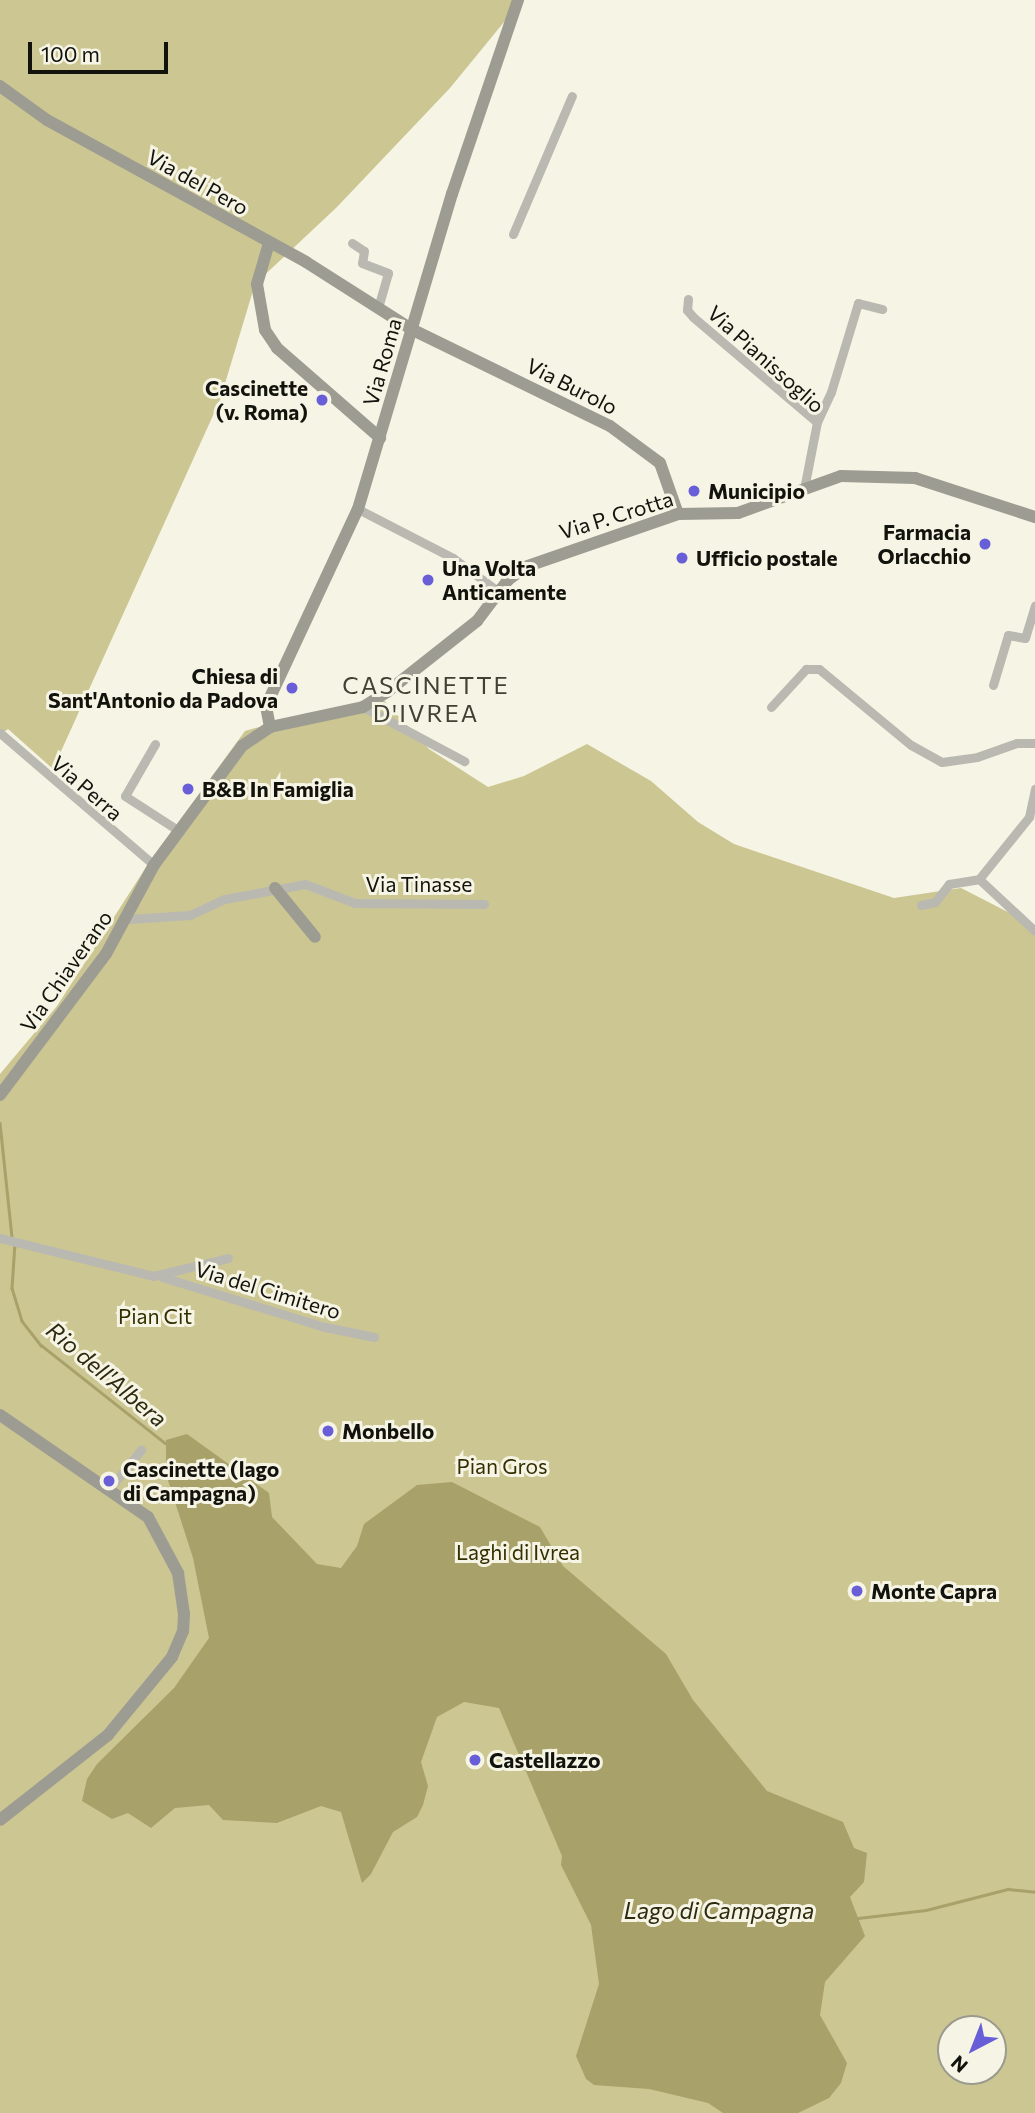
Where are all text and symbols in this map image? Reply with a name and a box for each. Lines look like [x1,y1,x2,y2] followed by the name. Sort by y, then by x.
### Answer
[32,28,172,72] scale bar
[41,41,100,66] text: 100 m
[143,144,253,220] street label: Via del Pero
[703,300,829,418] street label: Via Pianissoglio
[357,315,407,409] street label: Via Roma
[522,352,622,420] street label: Via Burolo
[205,375,308,425] place label: Cascinette (v. Roma)
[314,392,330,408] marker: Cascinette (v. Roma)
[708,478,805,504] place label: Municipio
[686,483,702,499] marker: Municipio
[556,486,676,544] street label: Via P. Crotta
[878,519,971,569] place label: Farmacia Orlacchio
[977,536,993,552] marker: Farmacia Orlacchio
[696,545,838,571] place label: Ufficio postale
[674,550,690,566] marker: Ufficio postale
[442,555,567,605] place label: Una Volta Anticamente
[420,572,436,588] marker: Una Volta Anticamente
[48,663,278,713] place label: Chiesa di Sant'Antonio da Padova
[343,671,509,727] district label: CASCINETTE D'IVREA
[284,680,300,696] marker: Chiesa di Sant'Antonio da Padova
[46,750,128,826] street label: Via Perra
[202,776,354,802] place label: B&B In Famiglia
[180,781,196,797] marker: B&B In Famiglia
[366,871,472,897] street label: Via Tinasse
[15,905,117,1037] street label: Via Chiaverano
[192,1256,344,1324] street label: Via del Cimitero
[118,1303,192,1329] park label: Pian Cit
[41,1316,173,1432] water label: Rio dell'Albera
[342,1418,434,1444] place label: Monbello
[320,1423,336,1439] marker: Monbello
[457,1453,547,1479] park label: Pian Gros
[123,1456,279,1506] place label: Cascinette (lago di Campagna)
[101,1473,117,1489] marker: Cascinette (lago di Campagna)
[456,1539,580,1565] park label: Laghi di Ivrea
[871,1578,997,1604] place label: Monte Capra
[849,1583,865,1599] marker: Monte Capra
[489,1747,601,1773] place label: Castellazzo
[467,1752,483,1768] marker: Castellazzo
[624,1896,814,1924] water label: Lago di Campagna
[937,2015,1007,2085] north arrow
[946,2051,972,2078] text: N

